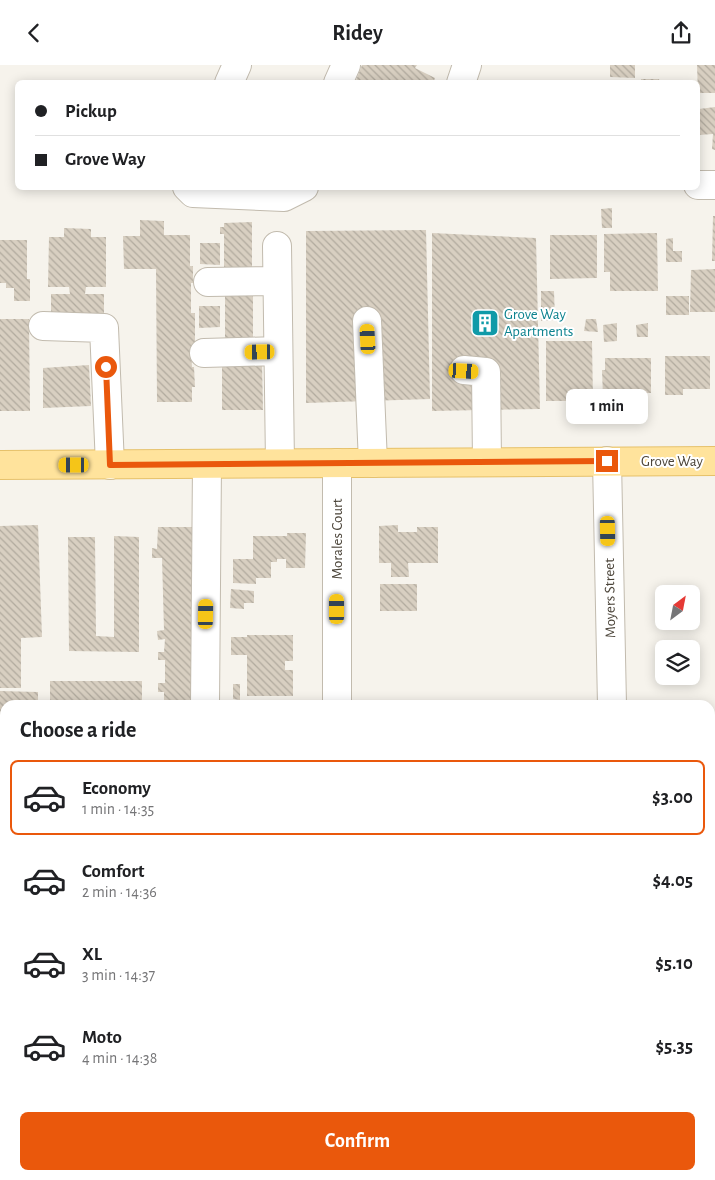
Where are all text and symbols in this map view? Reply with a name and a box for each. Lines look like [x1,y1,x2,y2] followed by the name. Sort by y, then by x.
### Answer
[20,19,48,47] icon: back
[667,19,695,47] icon: share
[332,22,383,44] text: Ridey
[65,102,117,121] text: Pickup
[65,150,145,169] text: Grove Way
[504,307,573,339] place label: Grove Way Apartments
[470,308,500,338] building icon: Grove Way Apartments
[359,324,376,354] car
[244,344,275,360] car
[95,356,117,378] route start
[448,363,479,379] car
[566,389,648,423] callout: 1 min
[590,398,624,414] text: 1 min
[596,450,618,472] route end
[641,454,704,469] street label: Grove Way
[59,458,89,473] car
[330,498,345,580] street label: Morales Court
[600,516,615,546] car
[602,558,618,638] street label: Moyers Street
[655,585,700,630] north arrow
[655,585,700,685] map controls
[329,594,344,624] car
[198,599,213,629] car
[655,640,700,685] button: layers
[20,719,136,741] text: Choose a ride
[22,775,67,820] icon: car
[82,779,151,798] text: Economy
[652,788,693,807] text: $3.00
[82,801,154,817] text: 1 min · 14:35
[22,858,67,903] icon: car
[82,862,144,881] text: Comfort
[652,871,693,890] text: $4.05
[82,884,157,900] text: 2 min · 14:36
[22,941,67,986] icon: car
[82,945,102,964] text: XL
[655,954,693,973] text: $5.10
[82,967,155,983] text: 3 min · 14:37
[22,1024,67,1069] icon: car
[82,1028,122,1047] text: Moto
[655,1037,693,1056] text: $5.35
[82,1050,157,1066] text: 4 min · 14:38
[20,1112,695,1170] button: Confirm

